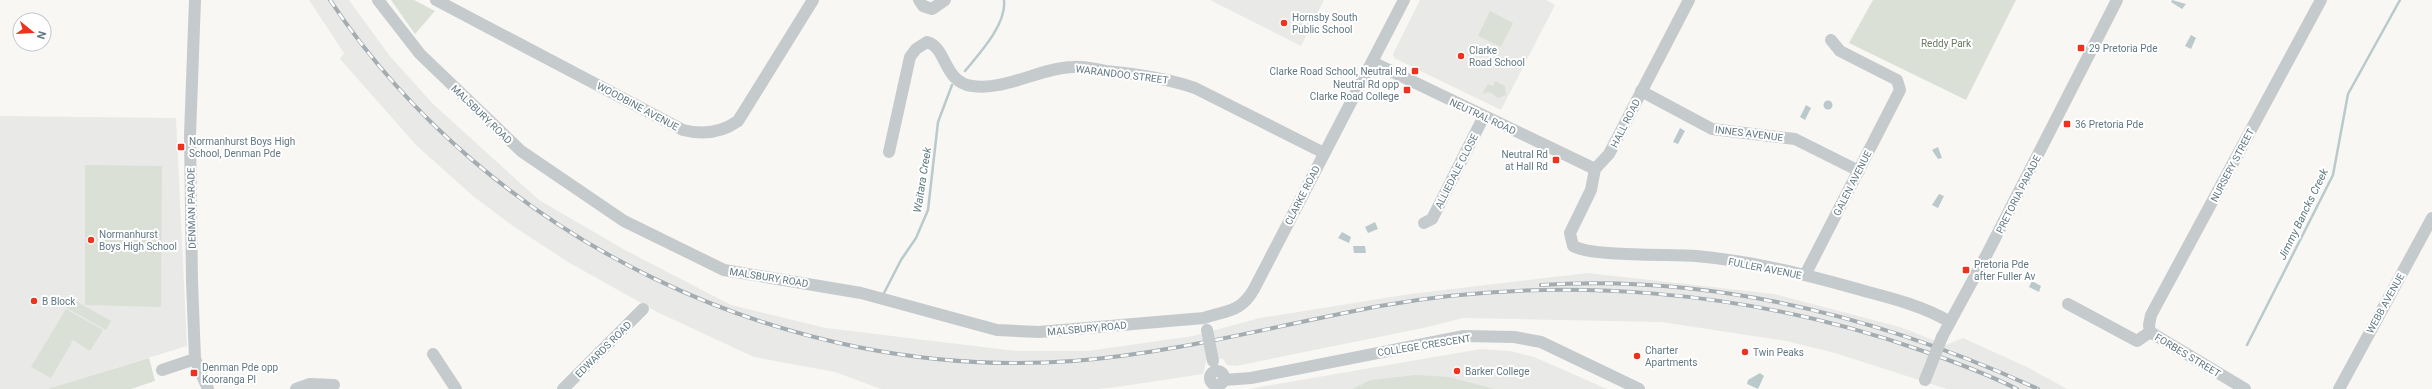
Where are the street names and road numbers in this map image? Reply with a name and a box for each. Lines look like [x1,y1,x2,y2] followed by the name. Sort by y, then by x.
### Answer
[1075,63,1169,86] street label: WARANDOO STREET
[595,80,681,133] street label: WOODBINE AVENUE
[449,83,514,146] street label: MALSBURY ROAD
[1448,96,1518,137] street label: NEUTRAL ROAD
[1609,97,1642,149] street label: HALL ROAD
[1714,124,1784,143] street label: INNES AVENUE
[2208,127,2256,204] street label: NURSERY STREET
[1433,132,1480,210] street label: ALLIEDALE CLOSE
[1831,149,1874,218] street label: GALEN AVENUE
[1994,153,2043,235] street label: PRETORIA PARADE
[1283,164,1322,227] street label: CLARKE ROAD
[185,167,198,249] street label: DENMAN PARADE
[1727,256,1803,281] street label: FULLER AVENUE
[729,266,809,289] street label: MALSBURY ROAD
[2364,271,2407,335] street label: WEBB AVENUE
[573,319,634,380] street label: EDWARDS ROAD
[1047,320,1127,337] street label: MALSBURY ROAD
[2153,332,2222,379] street label: FORBES STREET
[1377,333,1472,358] street label: COLLEGE CRESCENT

